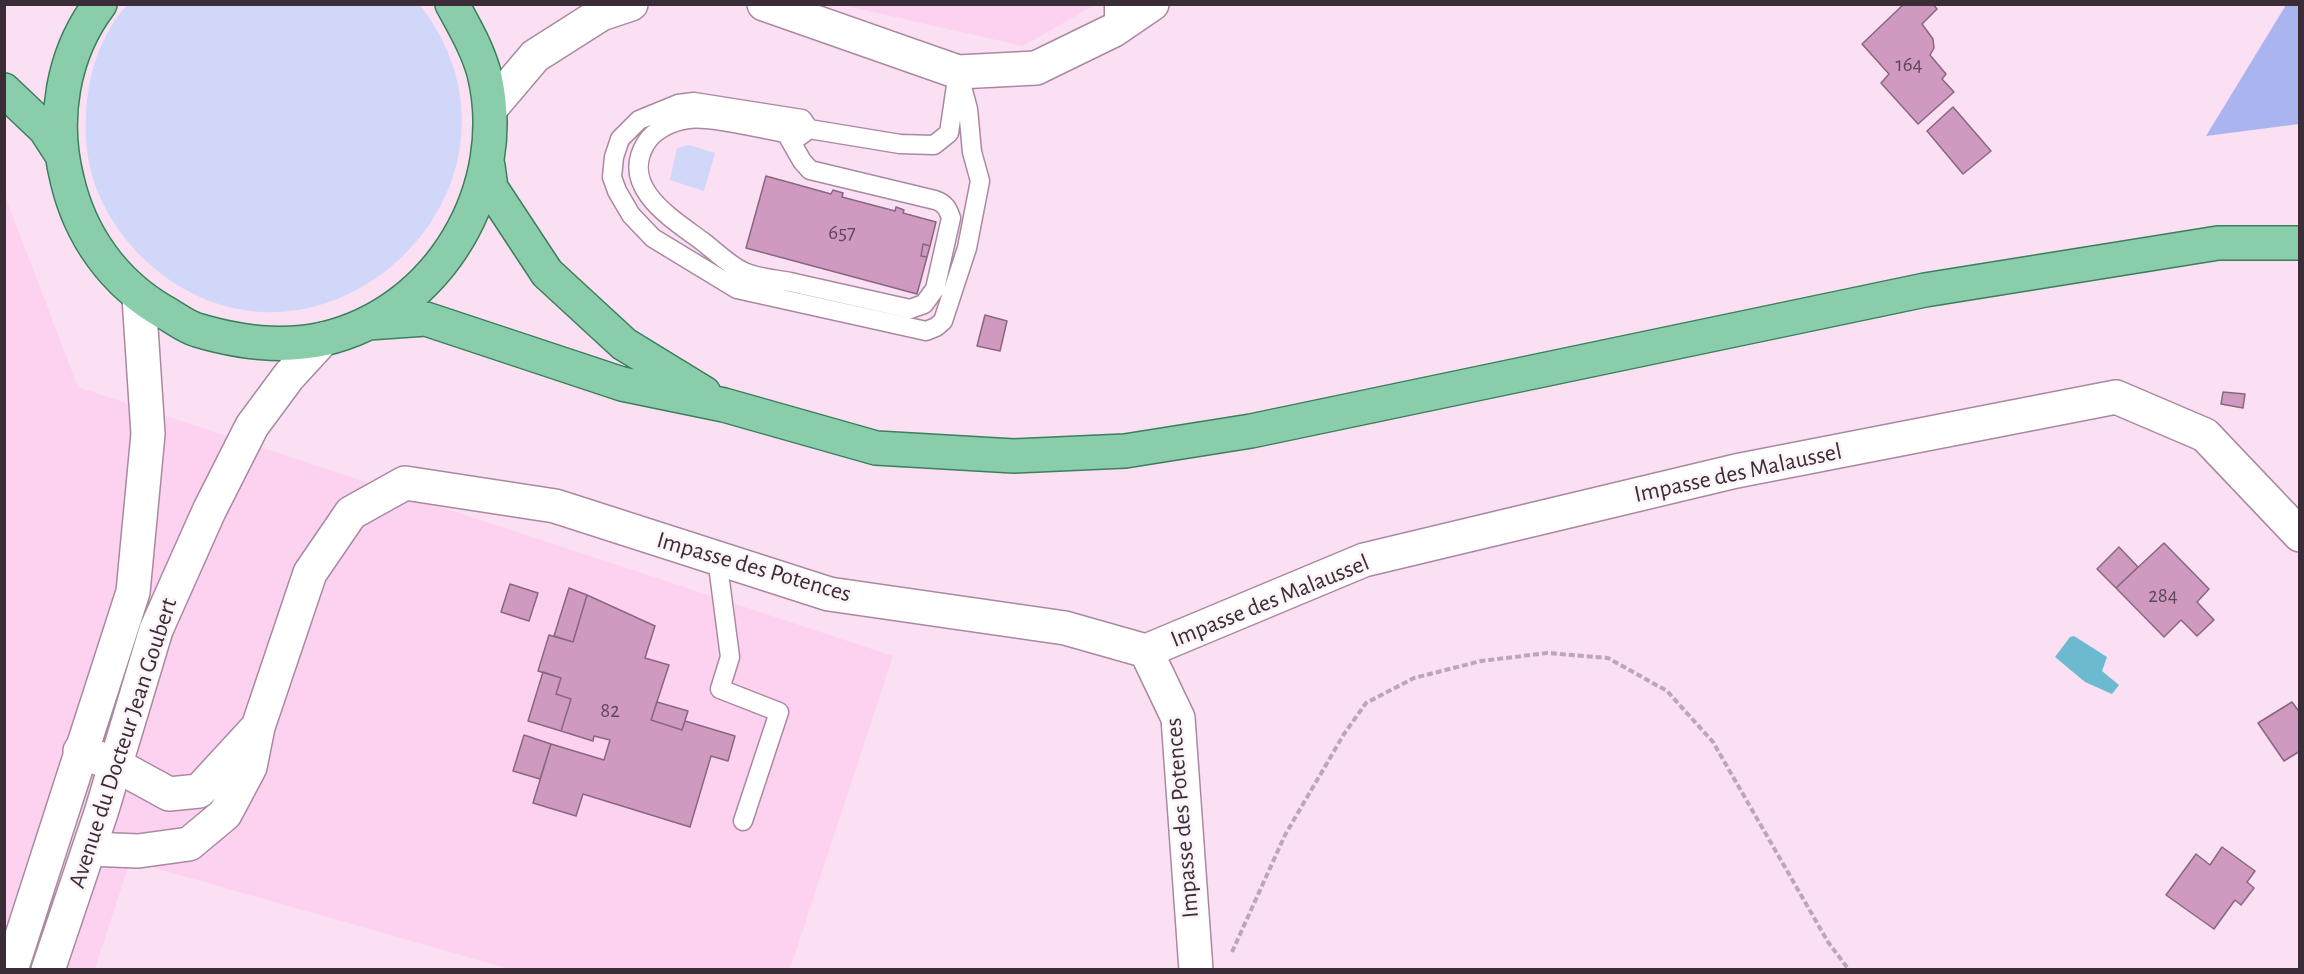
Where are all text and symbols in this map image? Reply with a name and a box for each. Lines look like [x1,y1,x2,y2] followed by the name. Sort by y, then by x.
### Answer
[1895,52,1923,78] house number: 164
[828,220,856,246] house number: 657
[1632,437,1844,509] street label: Impasse des Malaussel
[653,525,855,609] street label: Impasse des Potences
[1167,548,1373,654] street label: Impasse des Malaussel
[2148,583,2178,609] house number: 284
[62,594,184,892] street label: Avenue du Docteur Jean Goubert
[600,698,620,724] house number: 82
[1159,717,1205,919] street label: Impasse des Potences

